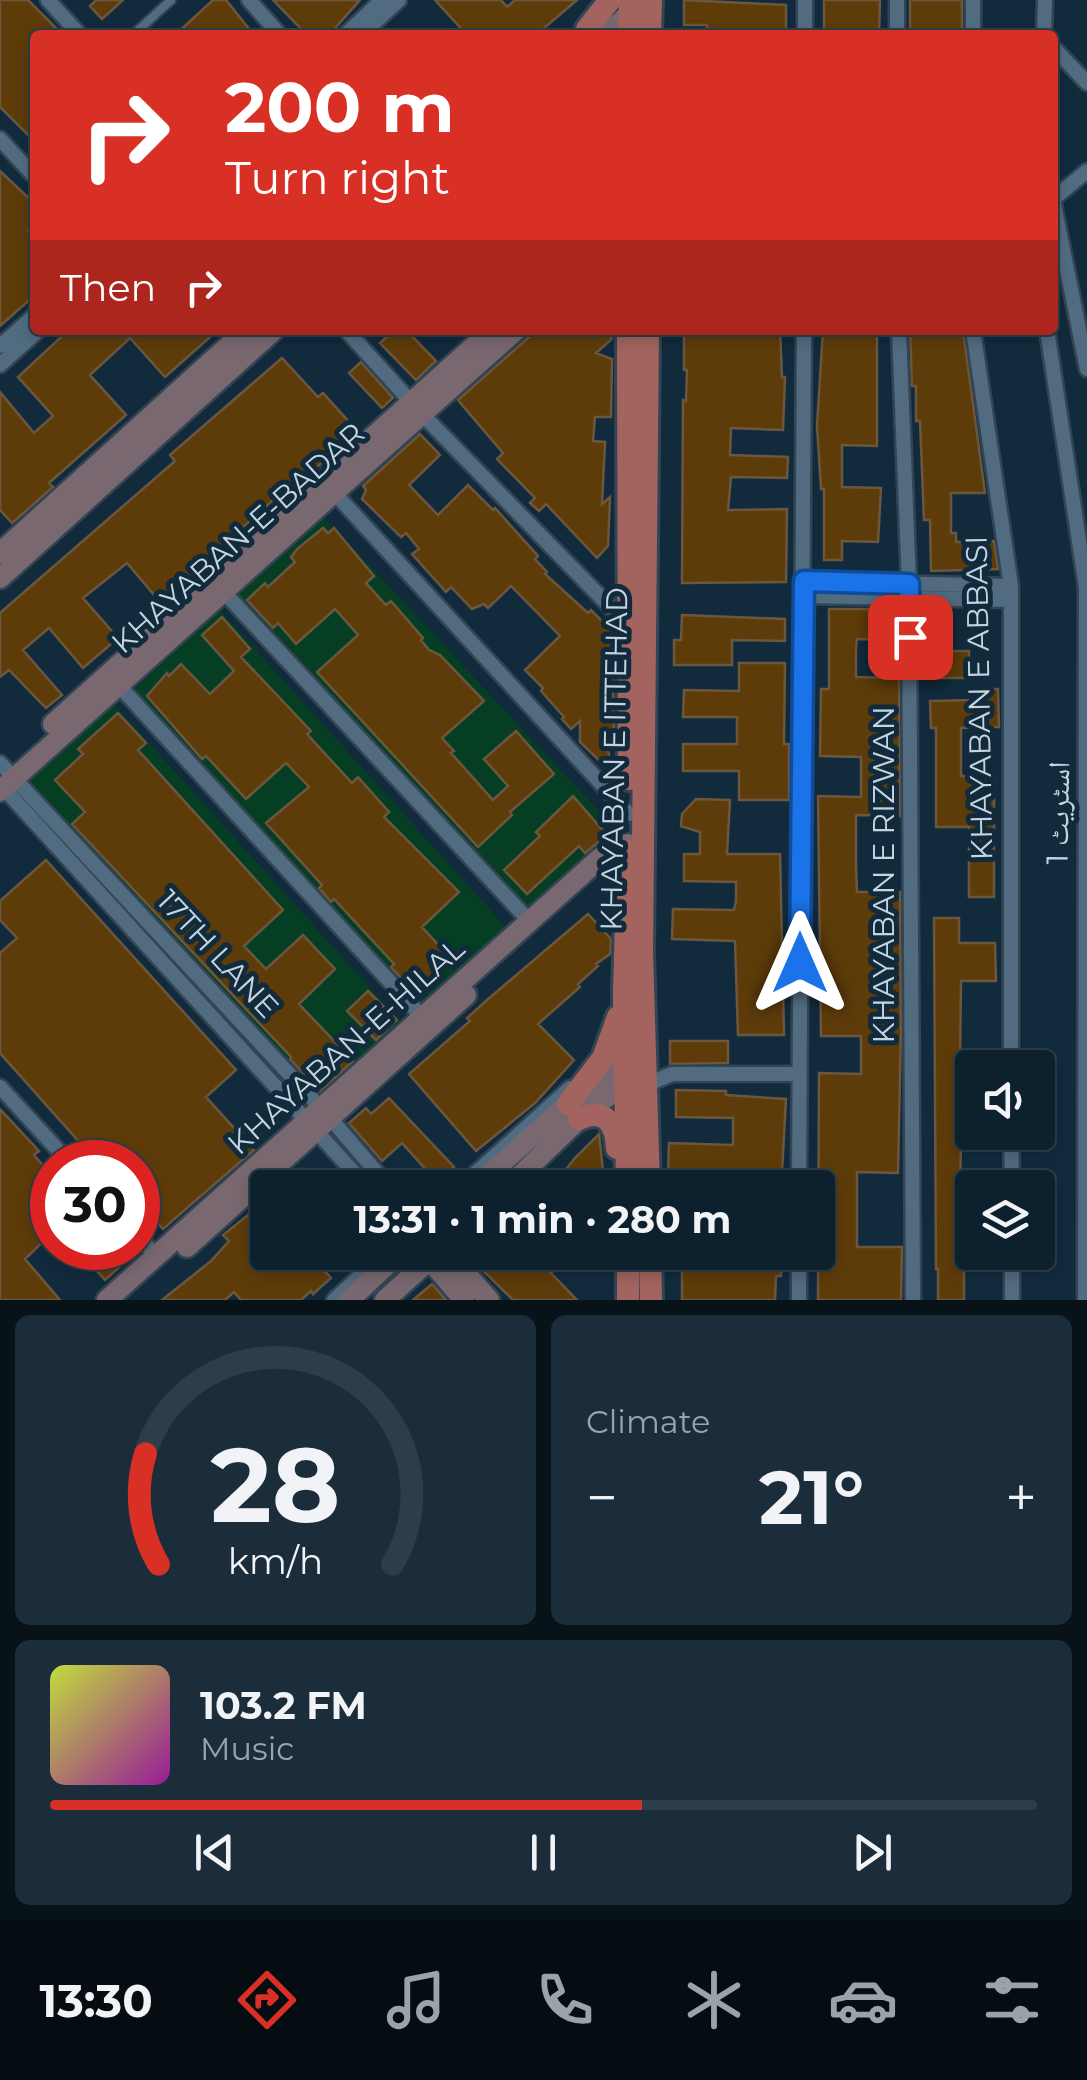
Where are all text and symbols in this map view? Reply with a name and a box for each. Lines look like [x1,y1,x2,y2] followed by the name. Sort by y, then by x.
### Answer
[225,64,455,150] text: 200 m
[60,70,190,200] icon: right
[225,150,450,205] text: Turn right
[176,260,231,315] icon: right
[60,264,156,311] text: Then
[104,415,372,661] street label: KHAYABAN-E-BADAR
[958,535,1000,861] street label: KHAYABAN E ABBASI
[593,587,635,931] street label: KHAYABAN E ITTEHAD
[868,595,953,680] pin
[883,610,938,665] icon: arrive
[865,706,902,1044] street label: KHAYABAN E RIZWAN
[1039,761,1077,865] street label: اسٹریٹ 1
[149,882,287,1026] street label: 17TH LANE
[748,911,852,1015] position arrow
[220,930,472,1162] street label: KHAYABAN-E-HILAL
[955,1050,1055,1270] map controls
[955,1050,1055,1150] button: sound
[30,1140,160,1270] speed limit sign: 30
[955,1170,1055,1270] button: layers
[354,1196,731,1243] text: 13:31 · 1 min · 280 m
[586,1402,710,1441] text: Climate
[210,1421,341,1548] text: 28
[759,1451,864,1543] text: 21°
[586,1464,618,1531] text: −
[1005,1464,1037,1531] text: +
[228,1539,323,1583] text: km/h
[200,1682,367,1729] text: 103.2 FM
[200,1729,294,1768] text: Music
[187,1825,242,1880] icon: previous
[516,1825,571,1880] icon: pause
[845,1825,900,1880] icon: next
[232,1965,302,2035] icon: directions
[381,1965,451,2035] icon: music
[530,1965,600,2035] icon: phone
[679,1965,749,2035] icon: climate
[828,1965,898,2035] icon: car
[977,1965,1047,2035] icon: filters
[40,1973,153,2028] text: 13:30

